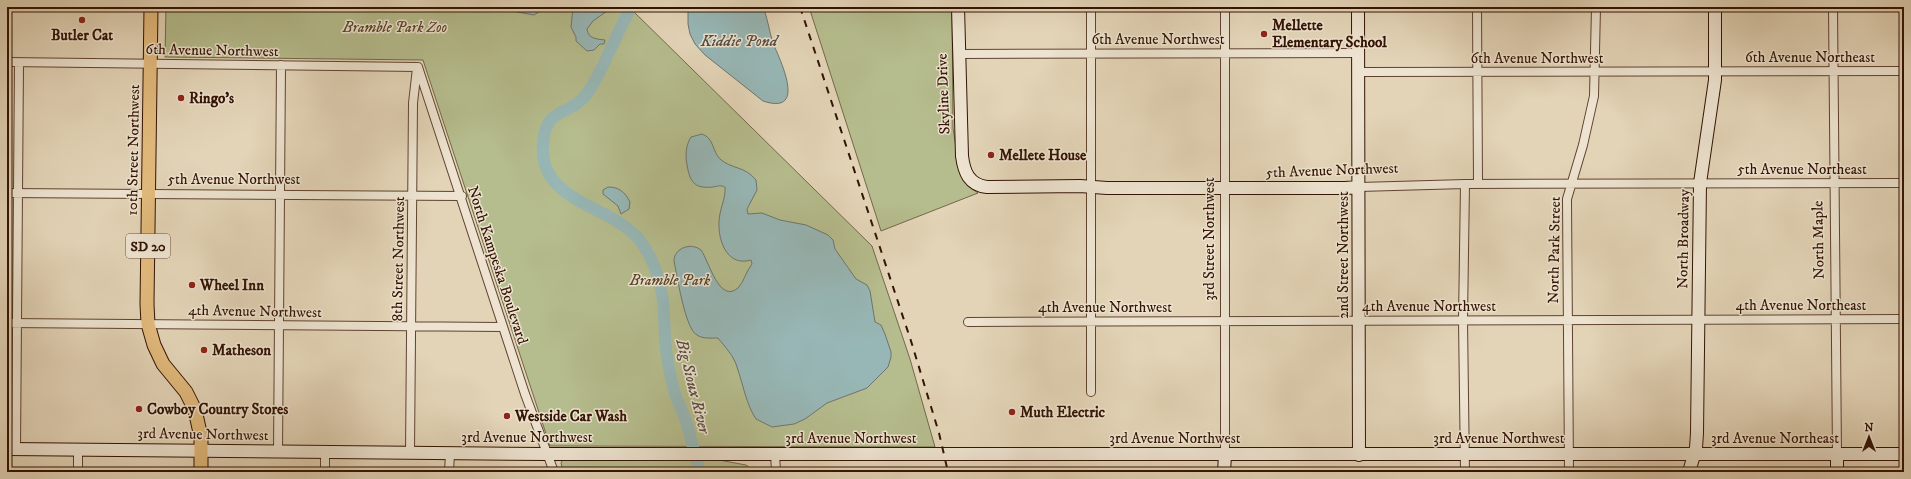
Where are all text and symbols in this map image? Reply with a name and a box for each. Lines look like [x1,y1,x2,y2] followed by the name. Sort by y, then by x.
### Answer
[77,15,87,25] marker: Butler Cat
[1272,16,1387,52] place label: Mellette Elementary School
[342,18,448,37] park label: Bramble Park Zoo
[51,26,113,45] place label: Butler Cat
[1259,29,1269,39] marker: Mellette Elementary School
[1091,30,1225,49] street label: 6th Avenue Northwest
[700,31,780,51] water label: Kiddie Pond
[145,40,279,61] street label: 6th Avenue Northwest
[1745,48,1875,67] street label: 6th Avenue Northeast
[1470,49,1604,68] street label: 6th Avenue Northwest
[933,53,954,135] street label: Skyline Drive
[123,84,144,216] street label: 10th Street Northwest
[189,89,234,108] place label: Ringo's
[176,93,186,103] marker: Ringo's
[999,146,1087,165] place label: Mellete House
[986,150,996,160] marker: Mellete House
[1265,159,1399,182] street label: 5th Avenue Northwest
[1737,160,1867,179] street label: 5th Avenue Northeast
[168,170,301,189] street label: 5th Avenue Northwest
[1200,177,1219,301] street label: 3rd Street Northwest
[463,184,532,347] street label: North Kampeska Boulevard
[1673,188,1694,289] street label: North Broadway
[1334,191,1353,319] street label: 2nd Street Northwest
[388,196,409,322] street label: 8th Street Northwest
[1544,196,1565,304] street label: North Park Street
[1808,200,1829,280] street label: North Maple
[126,234,170,258] road number: SD 20
[629,271,711,290] park label: Bramble Park
[199,276,264,295] place label: Wheel Inn
[187,280,197,290] marker: Wheel Inn
[1736,296,1867,315] street label: 4th Avenue Northeast
[1362,297,1496,316] street label: 4th Avenue Northwest
[1038,298,1172,317] street label: 4th Avenue Northwest
[188,301,322,322] street label: 4th Avenue Northwest
[671,336,715,437] water label: Big Sioux River
[212,341,271,360] place label: Matheson
[199,345,209,355] marker: Matheson
[147,400,288,419] place label: Cowboy Country Stores
[1020,403,1106,422] place label: Muth Electric
[134,404,144,414] marker: Cowboy Country Stores
[514,407,627,426] place label: Westside Car Wash
[1007,407,1017,417] marker: Muth Electric
[502,411,512,421] marker: Westside Car Wash
[1849,417,1889,457] north arrow
[1864,421,1874,435] text: N
[137,424,269,445] street label: 3rd Avenue Northwest
[461,428,593,447] street label: 3rd Avenue Northwest
[785,429,917,448] street label: 3rd Avenue Northwest
[1109,429,1241,448] street label: 3rd Avenue Northwest
[1433,429,1565,448] street label: 3rd Avenue Northwest
[1711,429,1839,448] street label: 3rd Avenue Northeast

